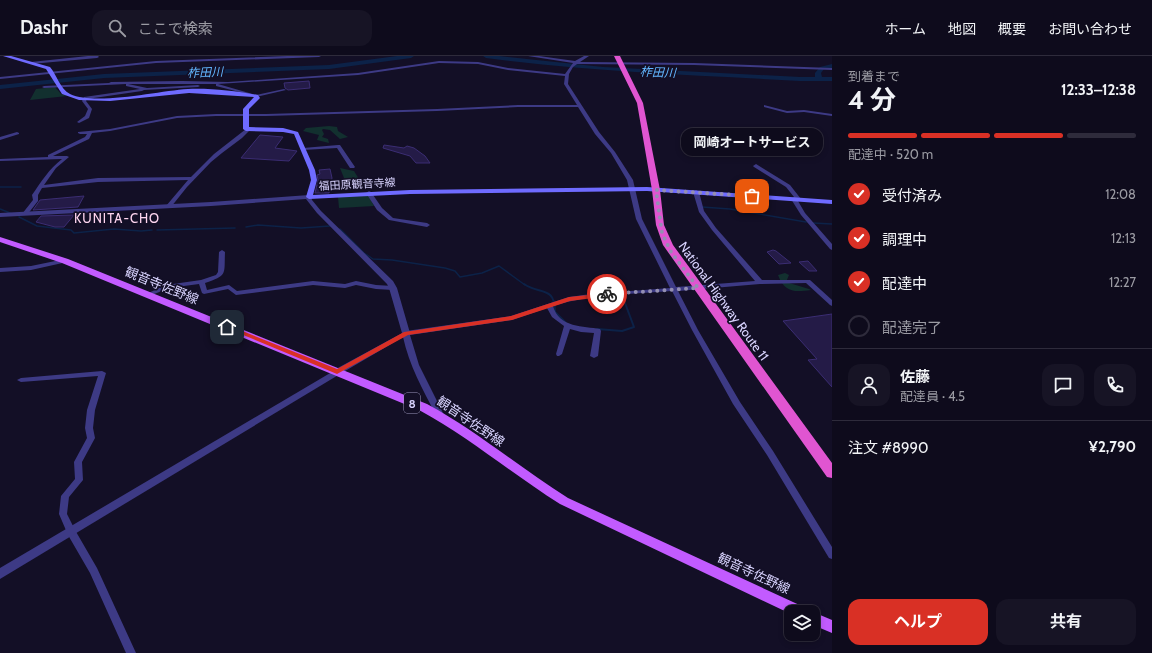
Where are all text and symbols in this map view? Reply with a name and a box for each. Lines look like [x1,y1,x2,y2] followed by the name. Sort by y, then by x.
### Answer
[92,10,372,46] search box
[20,16,68,39] text: Dashr
[106,17,128,39] icon: search
[138,20,213,38] text: ここで検索
[884,20,926,38] text: ホーム
[948,20,976,38] text: 地図
[998,20,1026,38] text: 概要
[1048,20,1132,38] text: お問い合わせ
[187,64,225,80] water label: 柞田川
[640,64,678,80] water label: 柞田川
[848,68,900,84] text: 到着まで
[1061,81,1136,99] text: 12:33–12:38
[848,84,896,116] text: 4 分
[681,128,823,156] callout: 岡崎オートサービス
[693,134,811,150] text: 岡崎オートサービス
[848,146,933,162] text: 配達中 · 520 m
[318,175,396,193] street label: 福田原観音寺線
[735,179,769,213] pin
[848,183,870,205] icon: check
[741,185,763,207] icon: bag
[1105,186,1136,202] text: 12:08
[882,187,942,205] text: 受付済み
[74,210,160,226] district label: KUNITA-CHO
[848,227,870,249] icon: check
[1111,230,1136,246] text: 12:13
[882,231,927,249] text: 調理中
[676,238,772,364] street label: National Highway Route 11
[123,263,201,307] street label: 観音寺佐野線
[848,271,870,293] icon: check
[587,274,627,314] courier
[1109,274,1136,290] text: 12:27
[882,275,927,293] text: 配達中
[596,283,618,305] icon: bike
[210,310,244,344] pin
[216,316,238,338] icon: home
[882,319,942,337] text: 配達完了
[848,364,890,406] button: person
[1042,364,1084,406] button: chat
[1094,364,1136,406] button: phone
[900,368,930,386] text: 佐藤
[900,388,965,404] text: 配達員 · 4.5
[404,393,420,413] road number: 8
[434,393,508,449] street label: 観音寺佐野線
[1089,438,1136,456] text: ¥2,790
[848,439,929,457] text: 注文 #8990
[715,549,793,597] street label: 観音寺佐野線
[848,599,988,645] button: ヘルプ
[996,599,1136,645] button: 共有
[784,605,820,641] map controls
[784,605,820,641] button: layers

